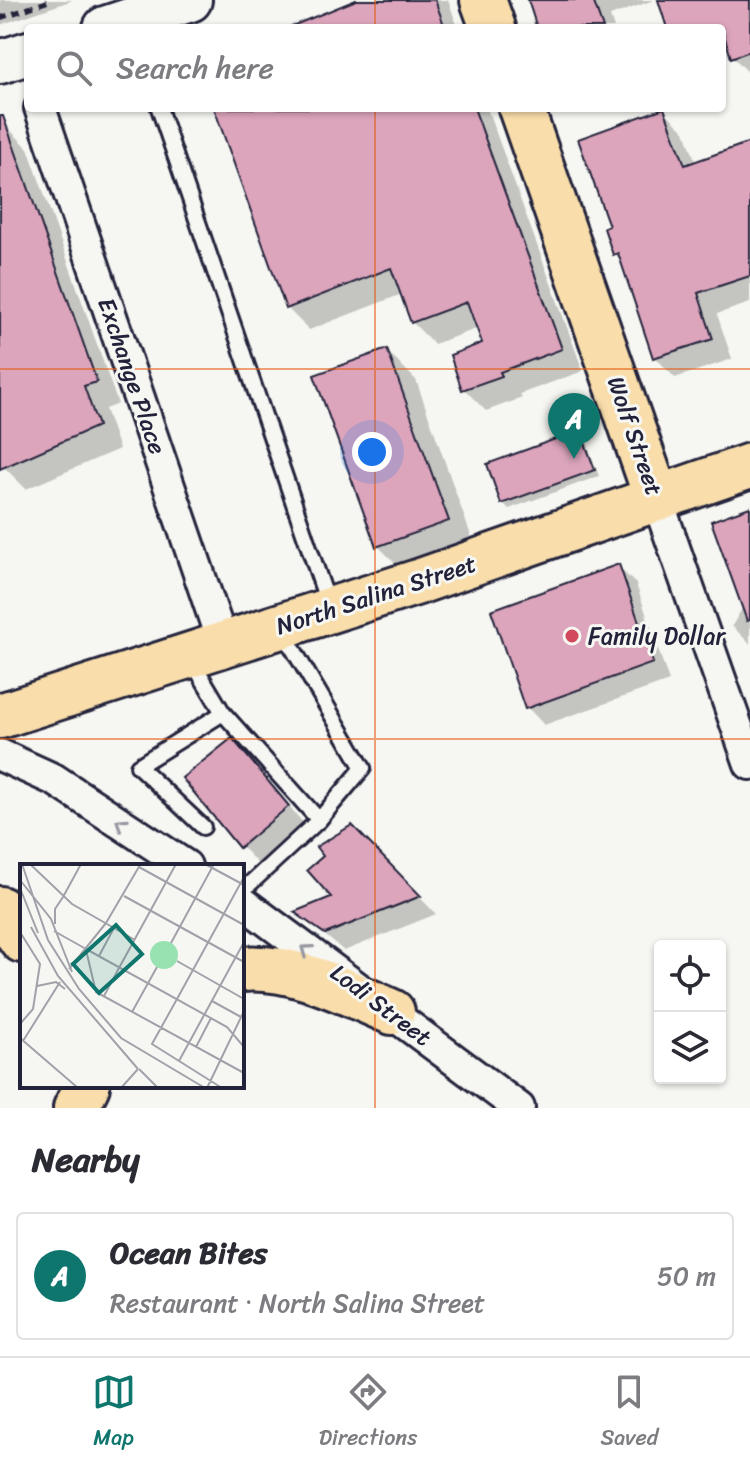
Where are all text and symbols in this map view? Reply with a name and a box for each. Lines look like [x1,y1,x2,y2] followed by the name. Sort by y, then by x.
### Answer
[24,24,726,112] search box
[116,41,274,95] text: Search here
[52,46,96,90] icon: search
[86,292,178,460] street label: Exchange Place
[595,371,675,501] street label: Wolf Street
[548,393,600,459] pin: A
[352,432,392,472] your location
[270,543,482,647] street label: North Salina Street
[588,615,727,657] place label: Family Dollar
[563,627,581,645] marker: Family Dollar
[115,818,130,833] one-way arrow
[20,864,244,1088] inset map
[654,940,726,1084] map controls
[654,940,726,1012] button: locate
[301,945,315,959] one-way arrow
[321,953,441,1057] street label: Lodi Street
[654,1012,726,1084] button: layers
[32,1130,140,1190] text: Nearby
[110,1226,267,1280] text: Ocean Bites
[51,1253,69,1299] text: A
[657,1253,716,1299] text: 50 m
[110,1280,485,1326] text: Restaurant · North Salina Street
[92,1370,136,1457] tab: Map
[319,1370,417,1457] tab: Directions
[600,1370,658,1457] tab: Saved

